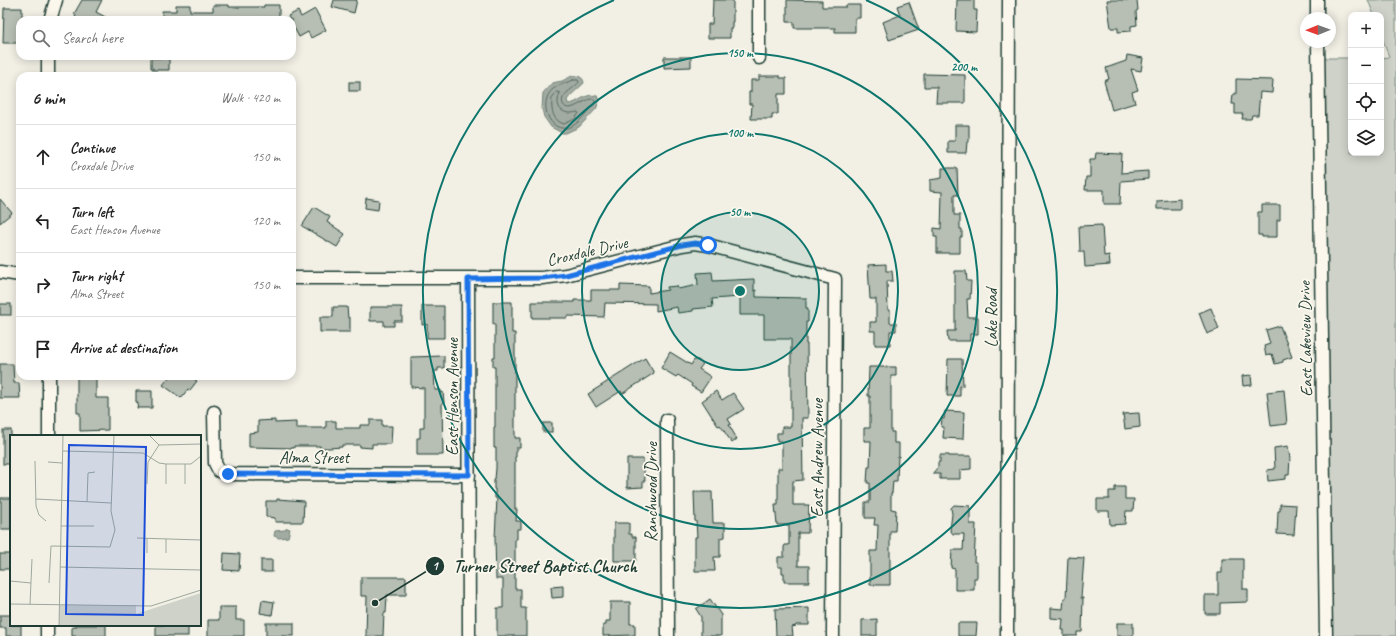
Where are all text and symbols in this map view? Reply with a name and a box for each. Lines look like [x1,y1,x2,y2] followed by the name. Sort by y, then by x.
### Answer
[1300,12,1336,48] north arrow
[1348,12,1384,156] map controls
[1348,12,1384,48] button: +
[16,16,296,60] search box
[30,27,52,49] icon: search
[62,29,123,48] text: Search here
[727,45,754,61] text: 150 m
[1348,48,1384,84] button: −
[951,59,978,75] text: 200 m
[1348,84,1384,120] button: locate
[32,88,65,109] text: 6 min
[221,90,280,106] text: Walk · 420 m
[1348,120,1384,156] button: layers
[727,125,754,141] text: 100 m
[70,139,115,158] text: Continue
[32,146,54,168] icon: ahead
[252,149,280,165] text: 150 m
[70,158,133,174] text: Croxdale Drive
[70,203,113,222] text: Turn left
[730,204,751,220] text: 50 m
[32,210,54,232] icon: left
[252,213,280,229] text: 120 m
[70,222,160,238] text: East Henson Avenue
[545,232,631,271] street label: Croxdale Drive
[699,236,717,254] route start
[70,267,123,286] text: Turn right
[32,274,54,296] icon: right
[252,277,280,293] text: 150 m
[1294,280,1317,397] street label: East Lakeview Drive
[733,284,747,298] centre of rings
[981,285,1002,348] street label: Lake Road
[70,286,124,302] text: Alma Street
[442,337,463,456] street label: East Henson Avenue
[32,338,54,360] icon: arrive
[70,339,177,358] text: Arrive at destination
[807,397,828,517] street label: East Andrew Avenue
[10,435,201,626] inset map
[641,441,662,542] street label: Ranchwood Drive
[279,447,351,468] street label: Alma Street
[219,465,237,483] route end
[425,551,646,581] callout: Turner Street Baptist Church
[453,555,637,577] text: Turner Street Baptist Church
[432,558,439,574] text: 1

